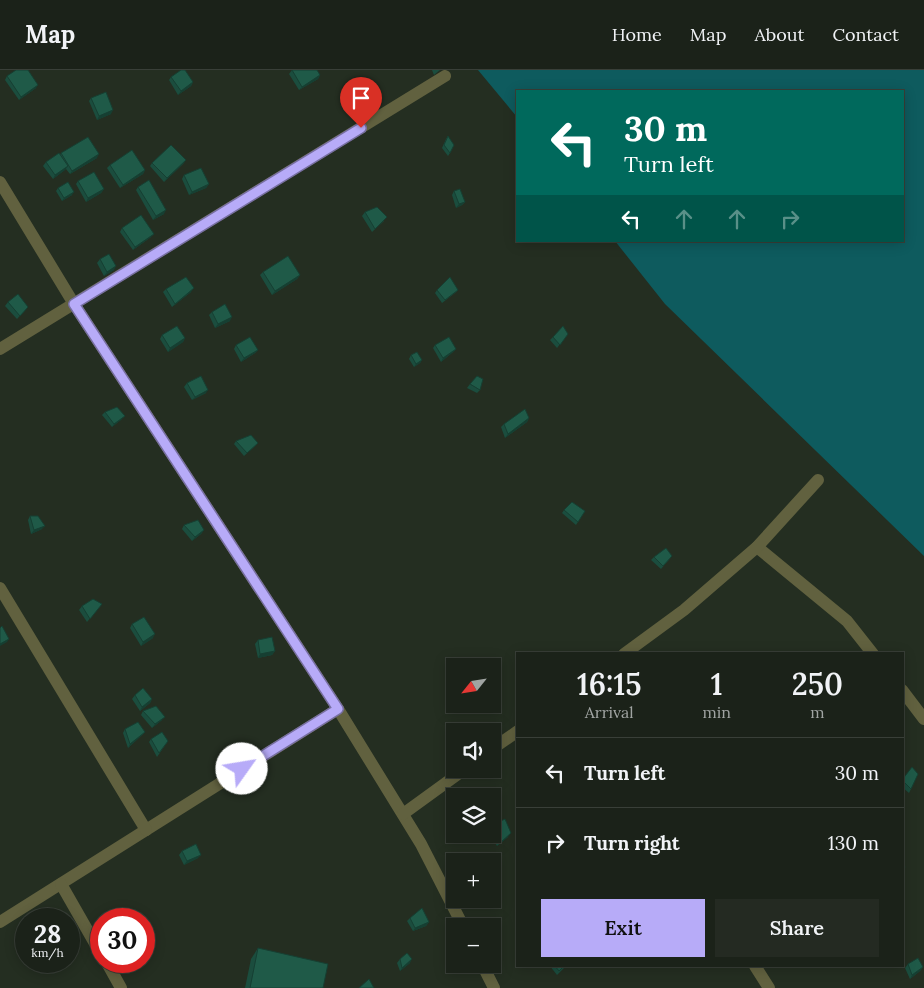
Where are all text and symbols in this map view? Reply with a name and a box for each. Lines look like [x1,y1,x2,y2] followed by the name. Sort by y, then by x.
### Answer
[25,19,75,50] text: Map
[612,23,662,46] text: Home
[690,23,726,46] text: Map
[754,23,804,46] text: About
[832,23,899,46] text: Contact
[340,77,382,128] pin
[347,84,375,112] icon: arrive
[624,106,707,151] text: 30 m
[541,110,606,175] icon: left
[624,150,714,178] text: Turn left
[617,205,645,233] icon: left
[670,205,698,233] icon: ahead
[723,205,751,233] icon: ahead
[776,205,804,233] icon: right
[446,658,501,712] north arrow
[446,658,501,973] map controls
[577,665,641,703] text: 16:15
[711,665,723,703] text: 1
[792,665,843,703] text: 250
[585,702,634,722] text: Arrival
[702,702,731,722] text: min
[810,702,825,722] text: m
[446,723,501,778] button: sound
[215,742,267,794] position arrow
[541,759,569,787] icon: left
[584,761,665,785] text: Turn left
[835,761,879,785] text: 30 m
[446,788,501,843] button: layers
[541,829,569,857] icon: right
[584,831,680,855] text: Turn right
[828,831,879,855] text: 130 m
[446,853,501,908] button: +
[541,899,705,957] button: Exit
[715,899,879,957] button: Share
[90,908,155,973] speed limit sign: 30
[34,918,61,950] text: 28
[446,918,501,973] button: −
[31,945,64,960] text: km/h

